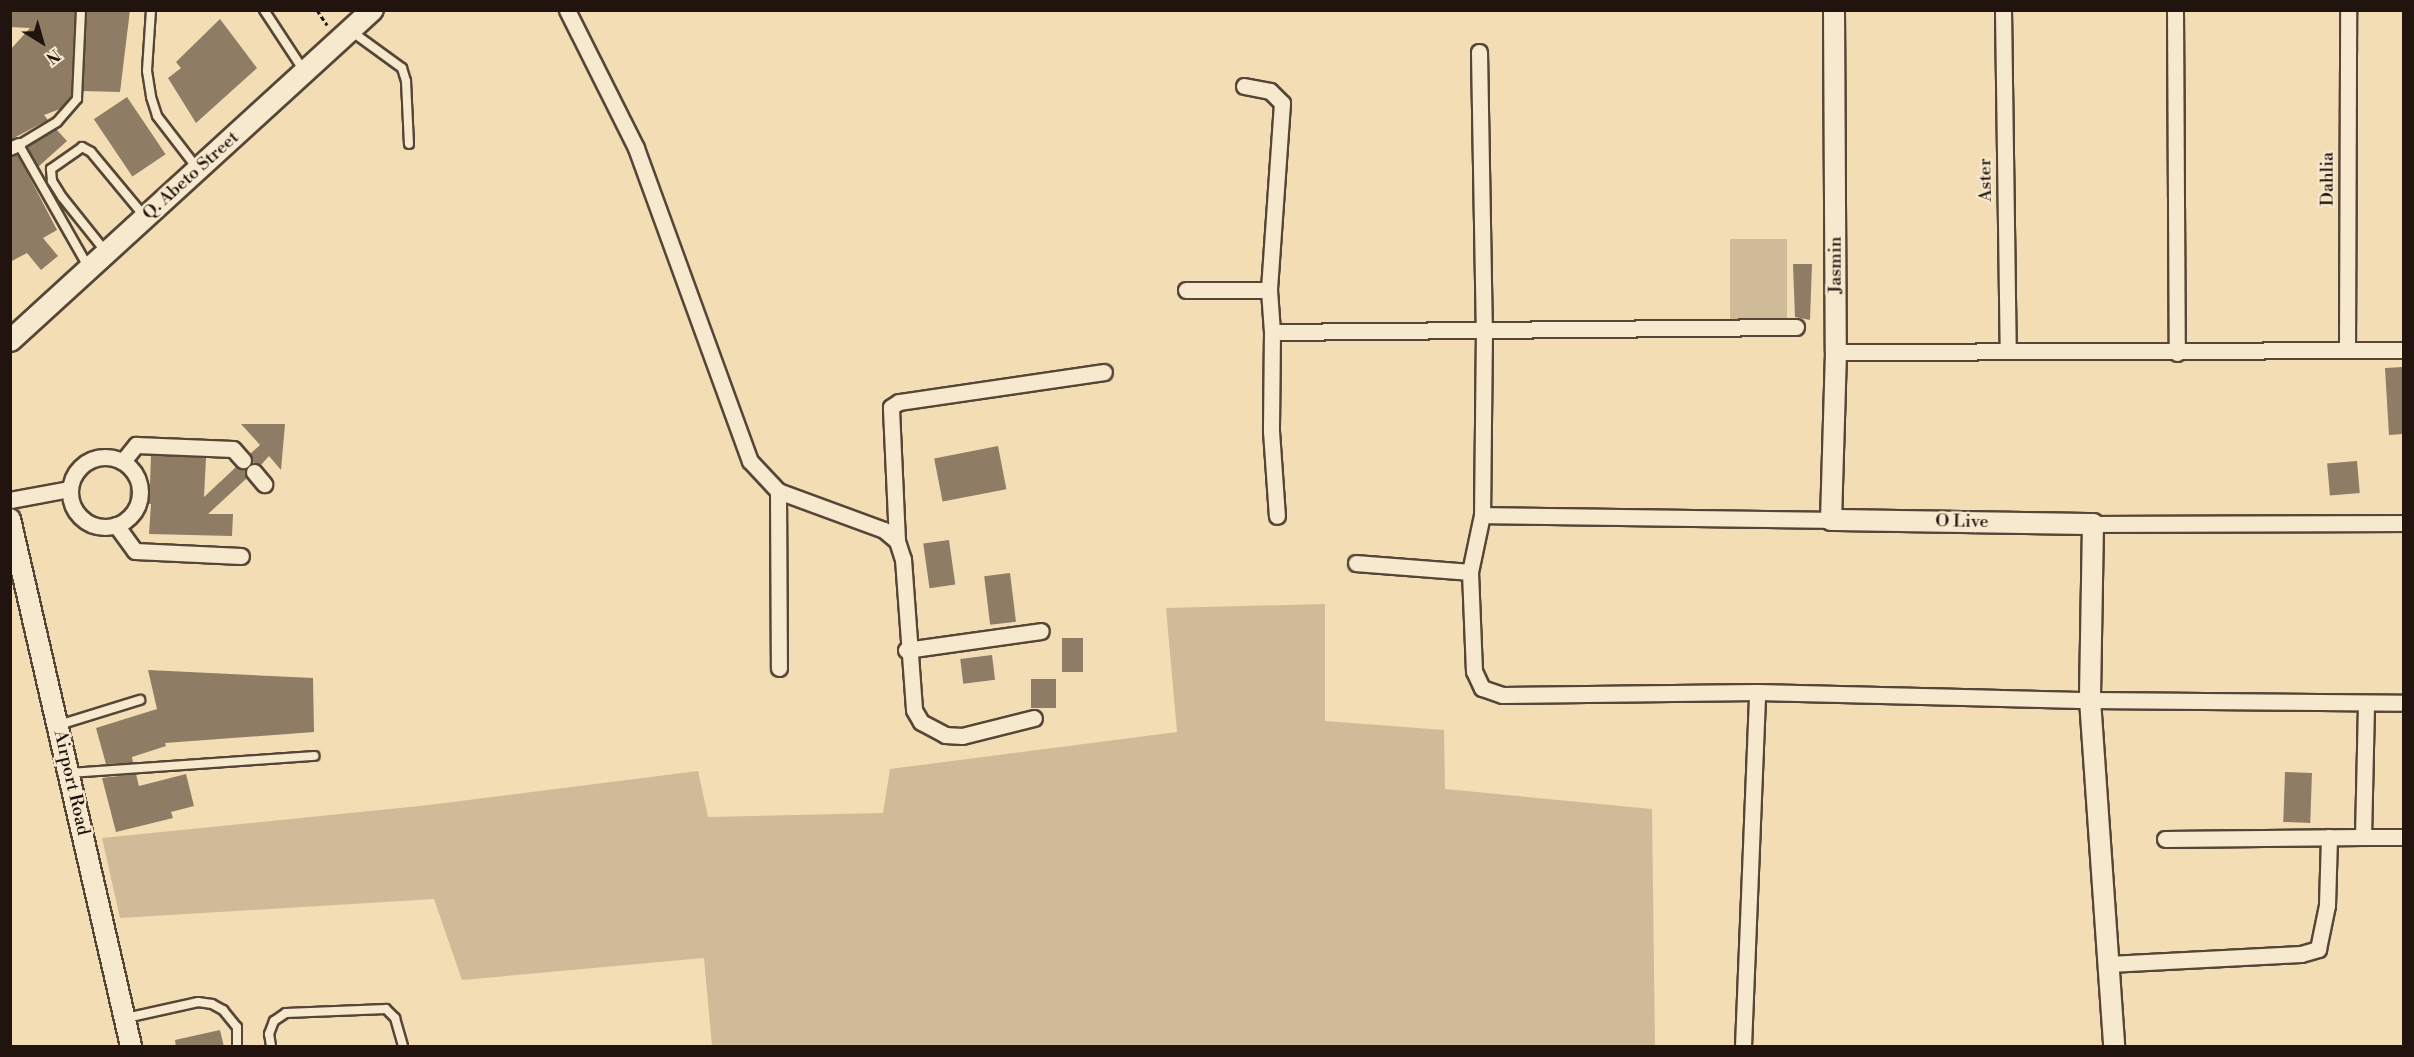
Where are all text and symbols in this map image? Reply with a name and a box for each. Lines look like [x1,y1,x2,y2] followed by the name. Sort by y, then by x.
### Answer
[12,12,72,72] north arrow
[42,45,64,68] text: N
[138,127,244,225] street label: Q. Abeto Street
[2317,152,2339,206] street label: Dahlia
[1975,158,1997,202] street label: Aster
[1825,236,1847,294] street label: Jasmin
[1935,511,1989,533] street label: O Live
[48,728,94,838] street label: Airport Road

